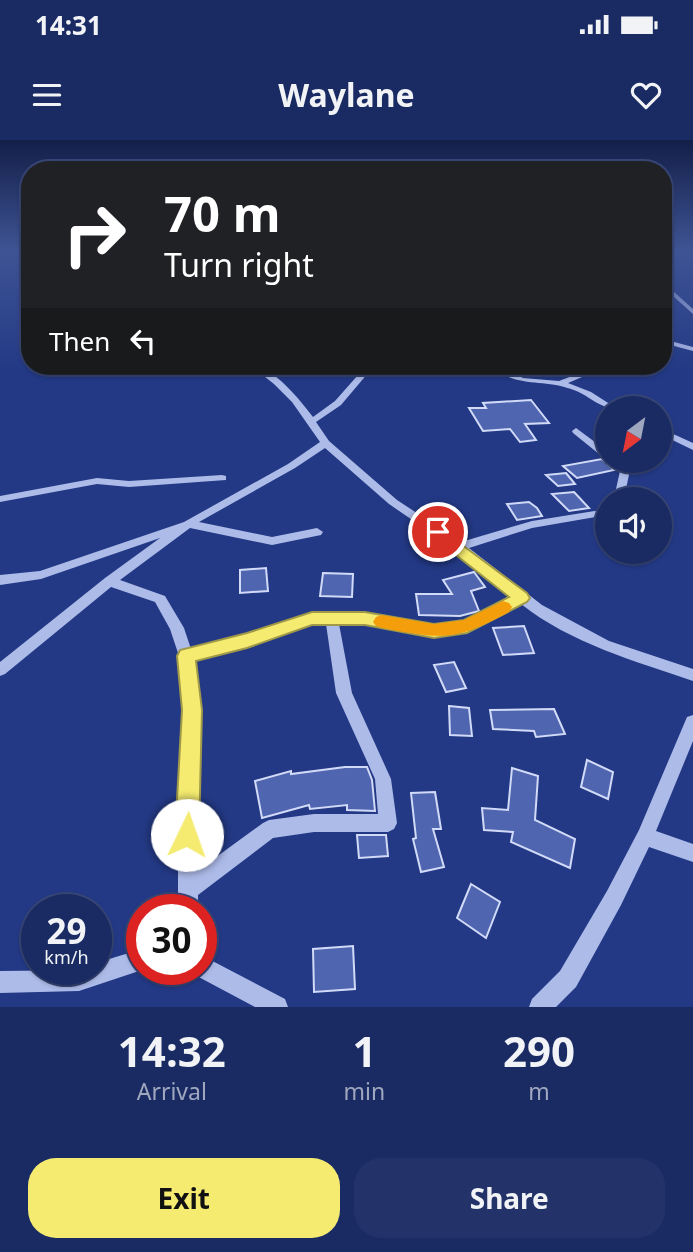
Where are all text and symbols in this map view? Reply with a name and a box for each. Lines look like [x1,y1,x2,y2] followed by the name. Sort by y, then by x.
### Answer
[35,7,102,43] text: 14:31
[278,73,415,116] text: Waylane
[28,76,66,114] icon: menu
[627,76,665,114] icon: heart
[164,180,281,246] text: 70 m
[49,189,140,280] icon: right
[164,243,314,286] text: Turn right
[124,322,162,360] icon: left
[49,323,110,359] text: Then
[595,396,672,472] north arrow
[595,396,672,564] map controls
[595,487,672,564] button: sound
[408,502,468,562] pin
[419,513,457,551] icon: arrive
[150,798,224,872] position arrow
[126,894,217,985] speed limit sign: 30
[46,907,87,954] text: 29
[44,945,89,969] text: km/h
[118,1022,226,1079] text: 14:32
[352,1022,376,1079] text: 1
[503,1022,575,1079] text: 290
[137,1075,207,1107] text: Arrival
[344,1075,385,1107] text: min
[528,1075,550,1107] text: m
[28,1158,340,1238] button: Exit
[354,1158,665,1238] button: Share

